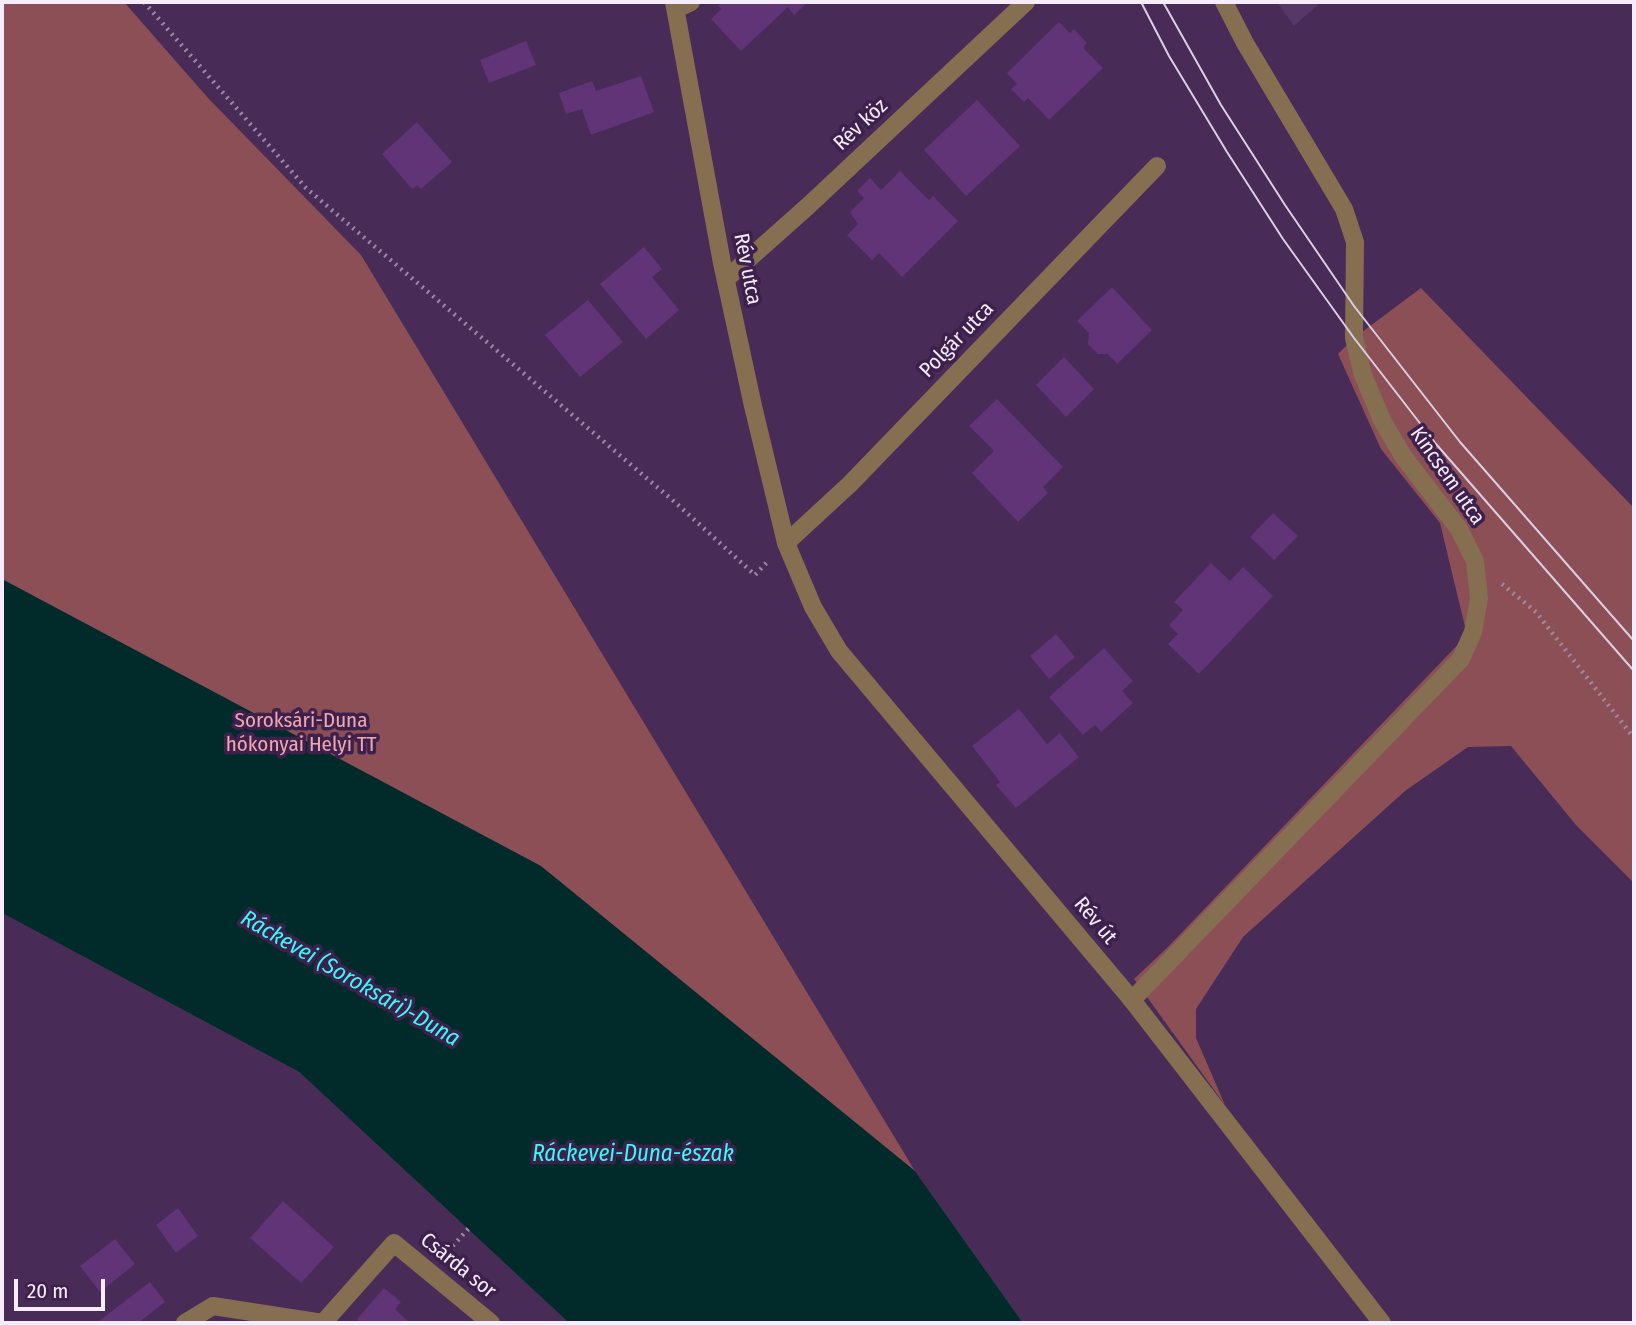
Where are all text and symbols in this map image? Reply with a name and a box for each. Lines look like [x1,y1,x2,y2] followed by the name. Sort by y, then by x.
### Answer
[829,94,893,156] street label: Rév köz
[728,231,766,307] street label: Rév utca
[915,297,999,383] street label: Polgár utca
[1404,422,1490,530] street label: Kincsem utca
[226,708,376,758] park label: Soroksári-Duna hókonyai Helyi TT
[1068,892,1122,950] street label: Rév út
[235,905,465,1053] water label: Ráckevei (Soroksári)-Duna
[532,1141,734,1169] water label: Ráckevei-Duna-észak
[415,1228,501,1304] street label: Csárda sor
[18,1266,108,1310] scale bar
[27,1278,68,1304] text: 20 m

